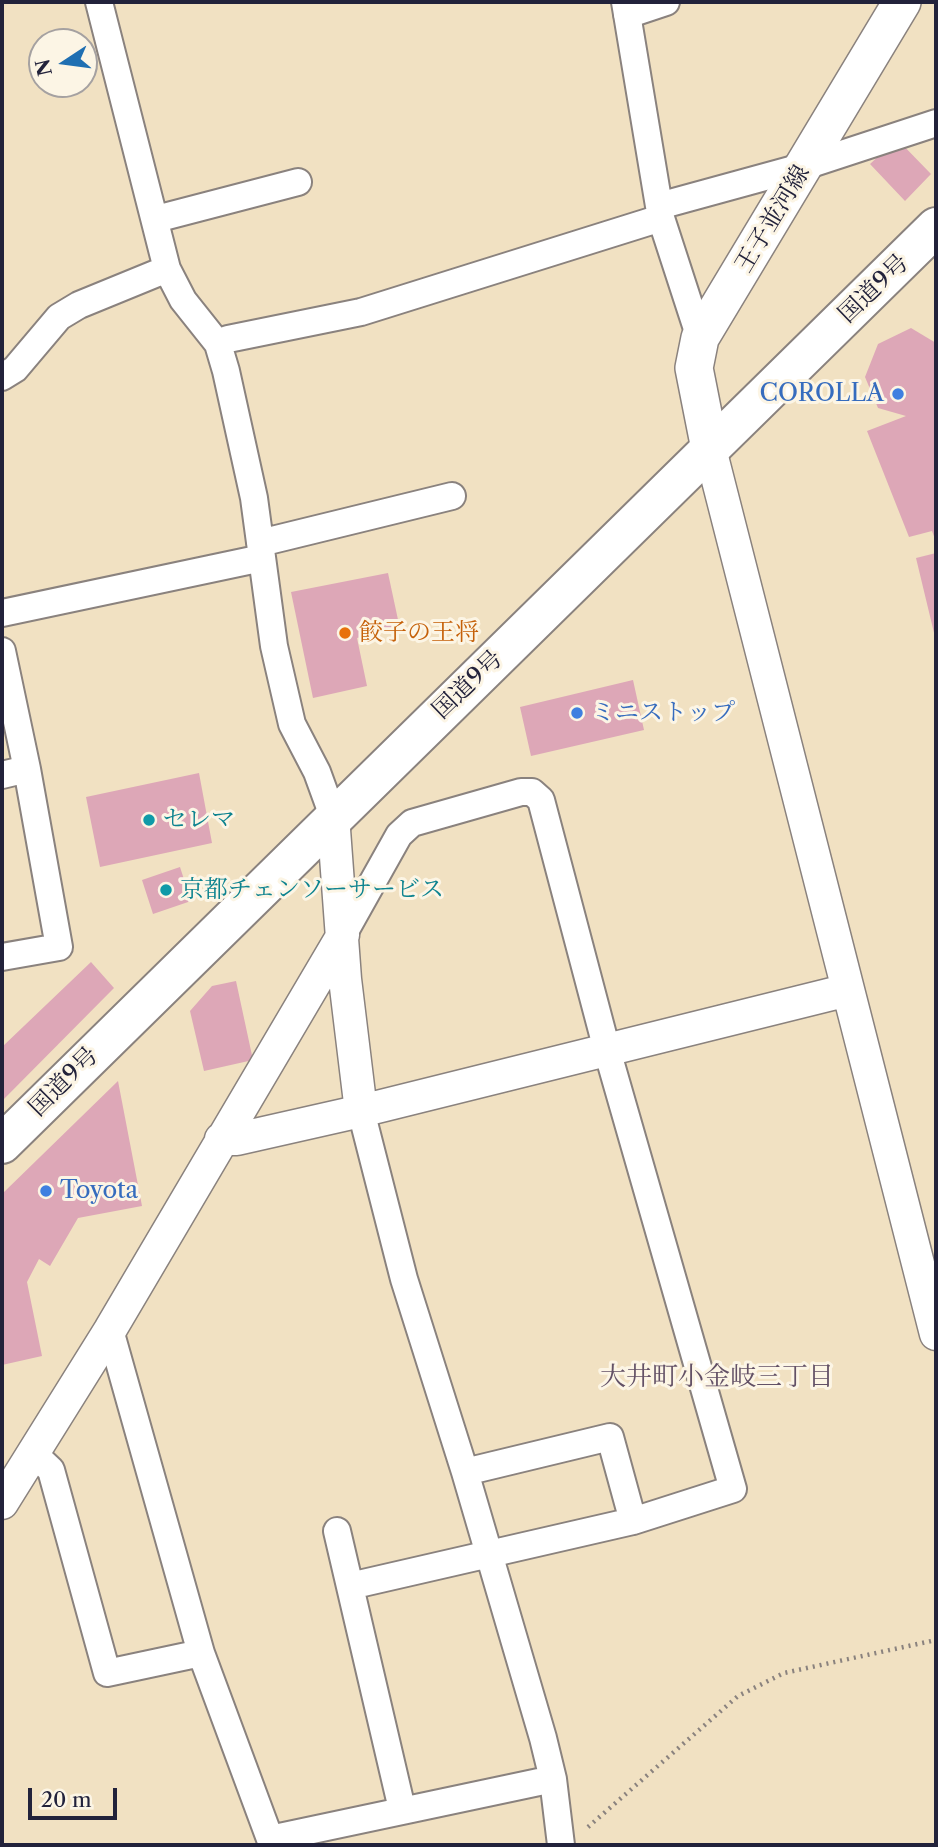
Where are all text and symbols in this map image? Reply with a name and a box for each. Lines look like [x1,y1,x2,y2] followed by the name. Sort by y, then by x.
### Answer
[28,28,98,98] north arrow
[31,57,57,78] text: N
[730,160,816,278] street label: 王子並河線
[833,249,915,329] street label: 国道9号
[760,380,884,408] place label: COROLLA
[890,386,906,402] marker: COROLLA
[359,619,479,647] place label: 餃子の王将
[337,625,353,641] marker: 餃子の王将
[427,645,509,725] street label: 国道9号
[591,699,735,727] place label: ミニストップ
[569,705,585,721] marker: ミニストップ
[163,806,235,834] place label: セレマ
[141,812,157,828] marker: セレマ
[180,876,444,904] place label: 京都チェンソーサービス
[158,882,174,898] marker: 京都チェンソーサービス
[23,1041,105,1123] street label: 国道9号
[60,1177,138,1205] place label: Toyota
[38,1183,54,1199] marker: Toyota
[600,1361,834,1393] district label: 大井町小金岐三丁目
[32,1773,121,1817] scale bar
[41,1787,92,1812] text: 20 m

